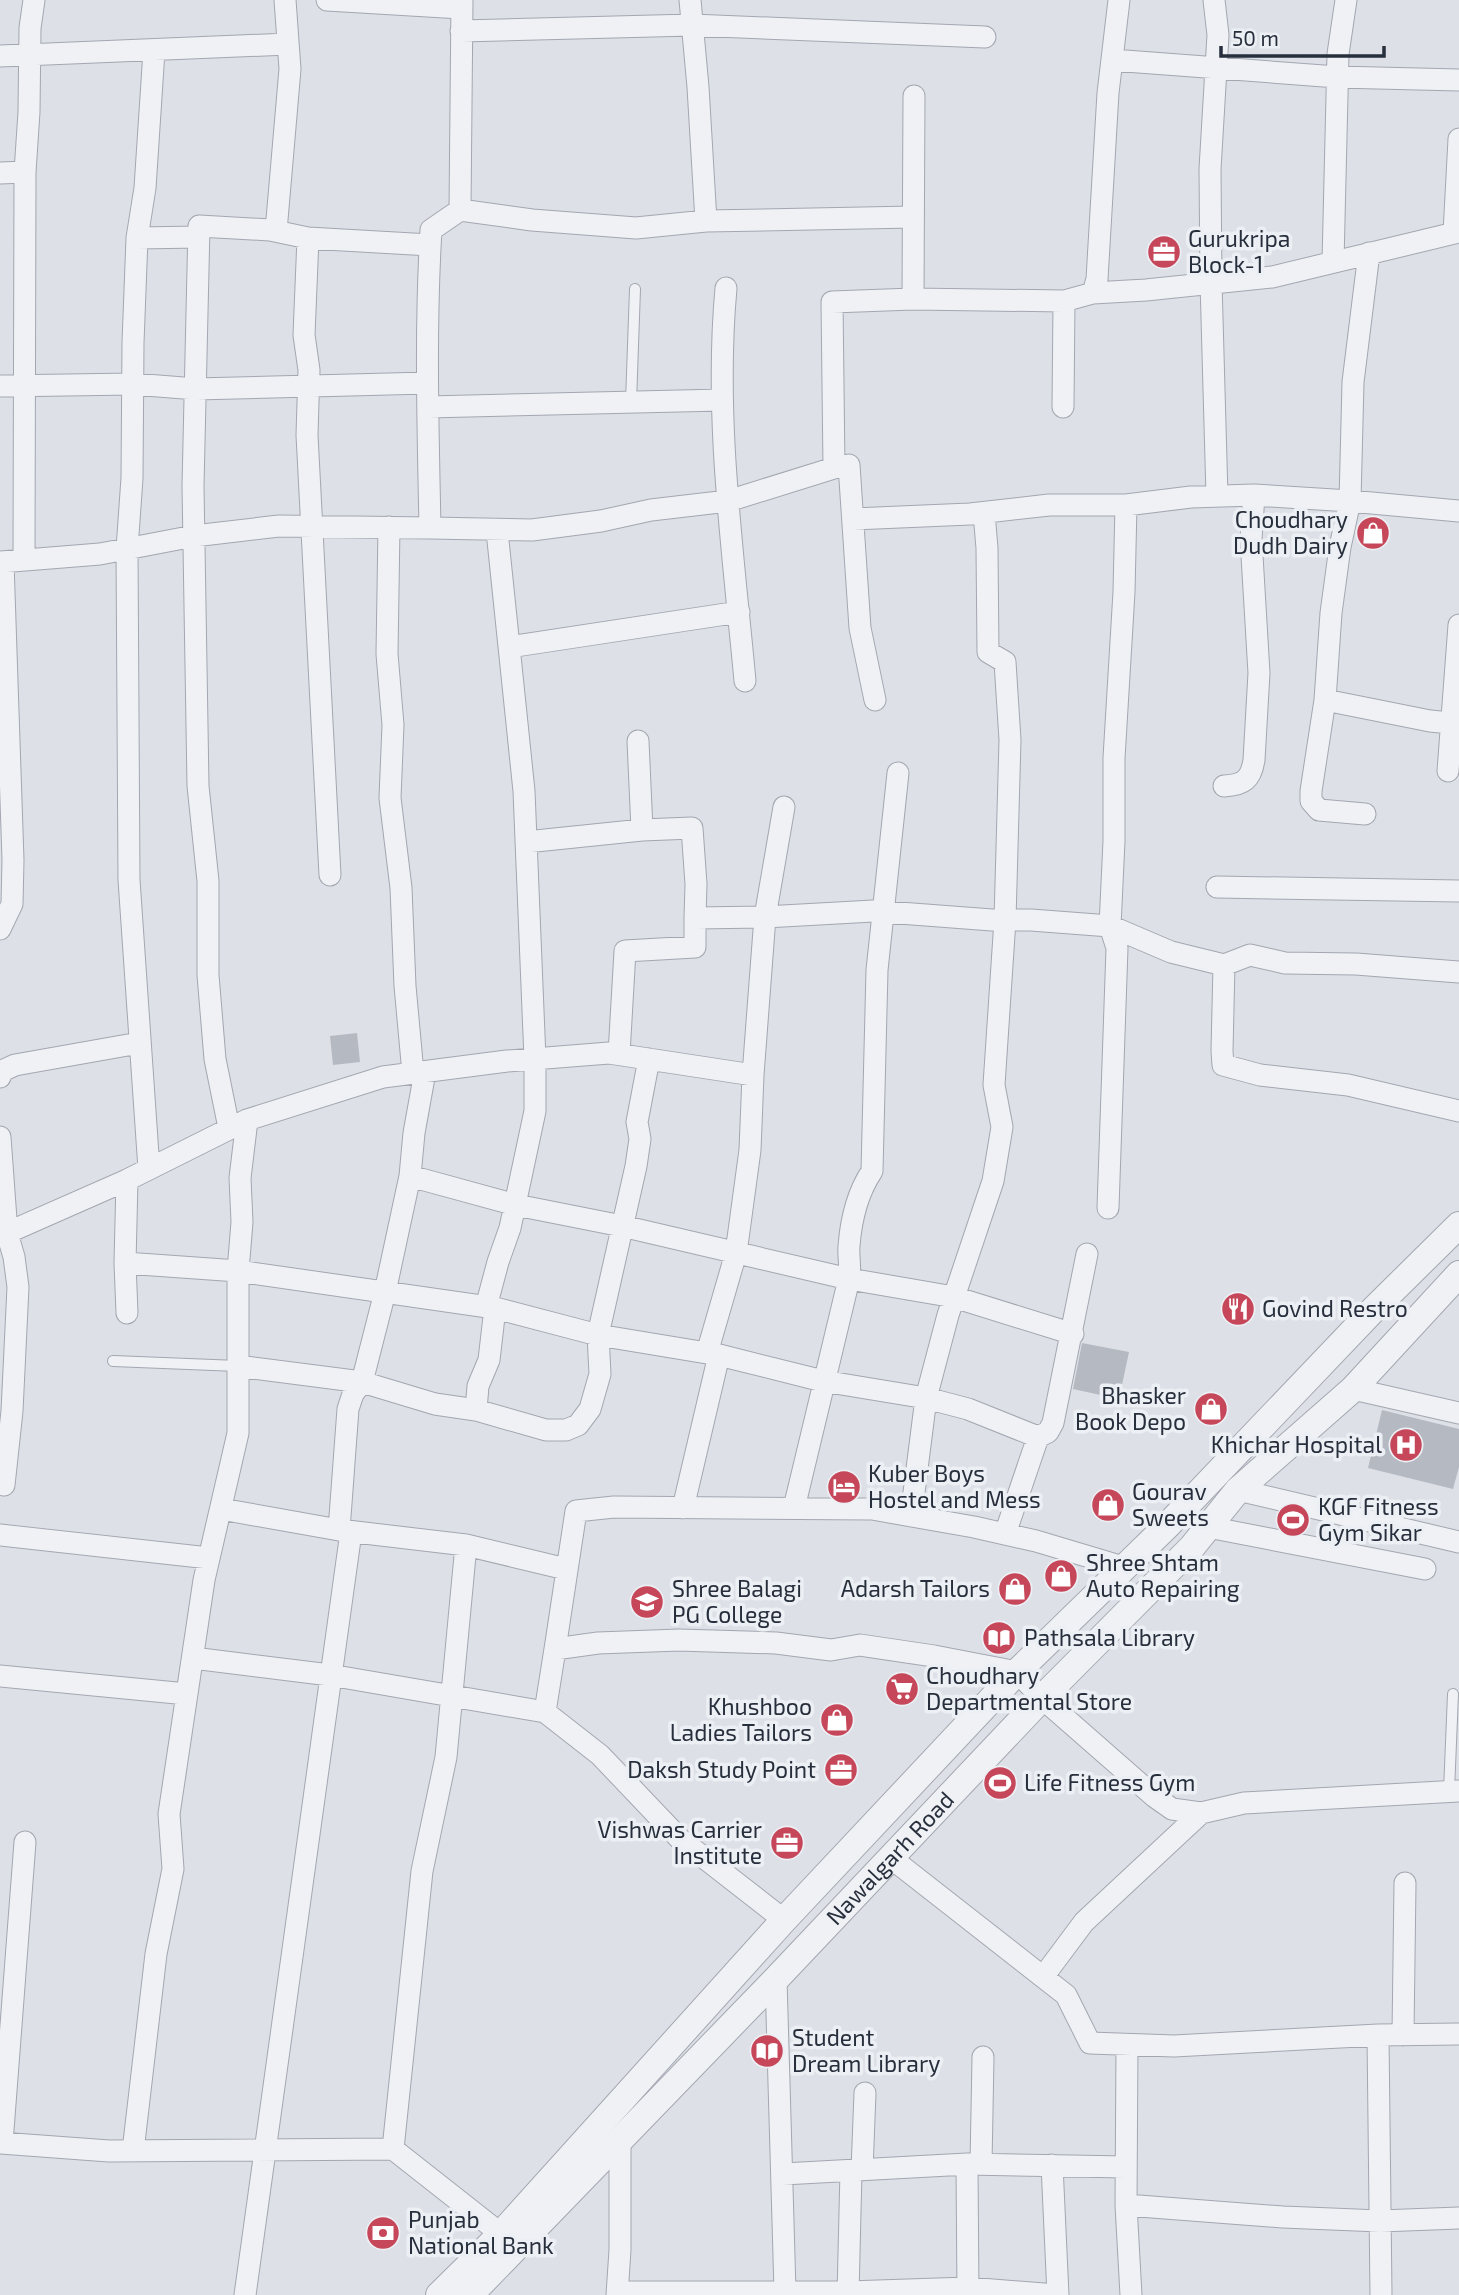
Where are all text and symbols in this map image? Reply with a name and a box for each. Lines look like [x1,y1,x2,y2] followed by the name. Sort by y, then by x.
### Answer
[1221,14,1384,58] scale bar
[1232,25,1279,50] text: 50 m
[1188,224,1291,278] place label: Gurukripa Block-1
[1145,233,1183,271] office icon: Gurukripa Block-1
[1233,505,1348,559] place label: Choudhary Dudh Dairy
[1354,514,1392,552] shop icon: Choudhary Dudh Dairy
[1219,1290,1257,1328] restaurant icon: Govind Restro
[1262,1294,1408,1322] place label: Govind Restro
[1075,1381,1186,1435] place label: Bhasker Book Depo
[1192,1390,1230,1428] shop icon: Bhasker Book Depo
[1387,1426,1425,1464] hospital icon: Khichar Hospital
[1211,1430,1382,1458] place label: Khichar Hospital
[868,1459,1041,1513] place label: Kuber Boys Hostel and Mess
[825,1468,863,1506] hotel icon: Kuber Boys Hostel and Mess
[1132,1477,1209,1531] place label: Gourav Sweets
[1089,1486,1127,1524] shop icon: Gourav Sweets
[1318,1492,1439,1546] place label: KGF Fitness Gym Sikar
[1274,1501,1312,1539] sports icon: KGF Fitness Gym Sikar
[1086,1548,1240,1602] place label: Shree Shtam Auto Repairing
[1042,1557,1080,1595] shop icon: Shree Shtam Auto Repairing
[996,1570,1034,1608] shop icon: Adarsh Tailors
[672,1574,802,1628] place label: Shree Balagi PG College
[841,1574,990,1602] place label: Adarsh Tailors
[628,1583,666,1621] school or university icon: Shree Balagi PG College
[980,1619,1018,1657] library icon: Pathsala Library
[1024,1623,1195,1651] place label: Pathsala Library
[926,1661,1132,1715] place label: Choudhary Departmental Store
[883,1670,921,1708] supermarket icon: Choudhary Departmental Store
[670,1692,812,1746] place label: Khushboo Ladies Tailors
[818,1701,856,1739] shop icon: Khushboo Ladies Tailors
[822,1751,860,1789] office icon: Daksh Study Point
[627,1755,816,1783] place label: Daksh Study Point
[981,1764,1019,1802] sports icon: Life Fitness Gym
[1024,1768,1195,1796] place label: Life Fitness Gym
[820,1785,959,1930] street label: Nawalgarh Road
[597,1815,762,1869] place label: Vishwas Carrier Institute
[768,1824,806,1862] office icon: Vishwas Carrier Institute
[792,2023,940,2077] place label: Student Dream Library
[748,2032,786,2070] library icon: Student Dream Library
[408,2205,554,2259] place label: Punjab National Bank
[364,2214,402,2252] bank icon: Punjab National Bank

